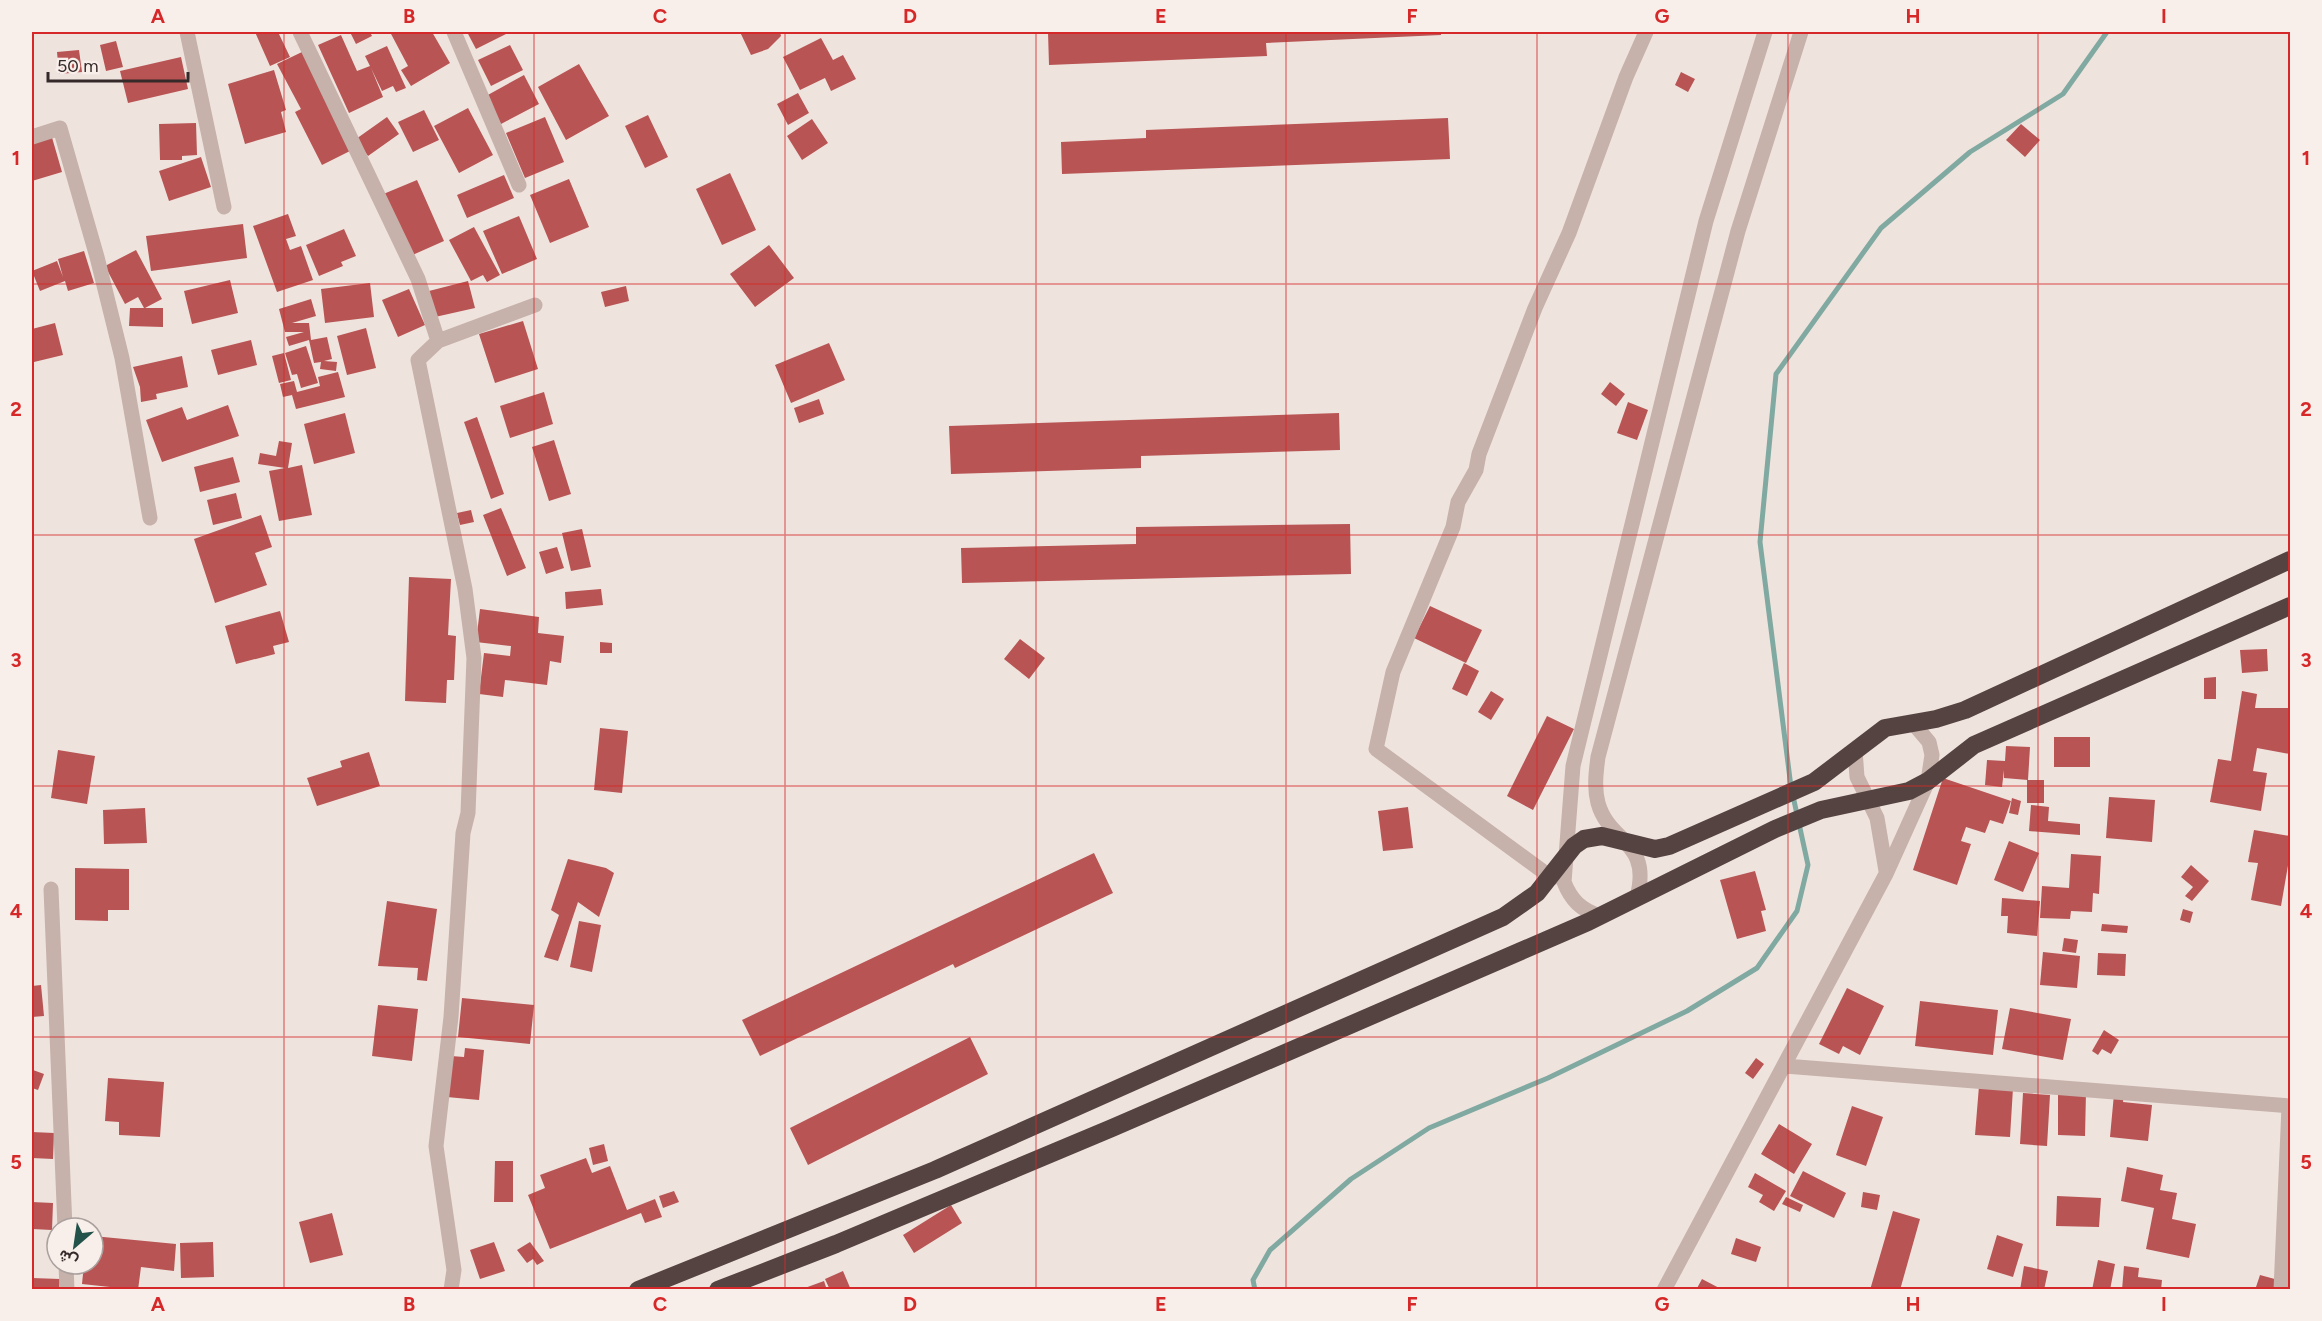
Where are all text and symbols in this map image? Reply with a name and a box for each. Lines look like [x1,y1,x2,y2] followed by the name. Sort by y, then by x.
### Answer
[151,4,166,28] text: A
[403,4,415,28] text: B
[653,4,667,28] text: C
[903,4,917,28] text: D
[1155,4,1167,28] text: E
[1406,4,1418,28] text: F
[1655,4,1670,28] text: G
[1906,4,1921,28] text: H
[2161,4,2167,28] text: I
[48,45,188,83] scale bar
[57,55,99,77] text: 50 m
[12,146,20,170] text: 1
[2302,146,2310,170] text: 1
[10,397,22,421] text: 2
[2300,397,2312,421] text: 2
[10,648,22,672] text: 3
[2300,648,2312,672] text: 3
[10,899,23,923] text: 4
[2300,899,2313,923] text: 4
[10,1150,22,1174] text: 5
[2300,1150,2312,1174] text: 5
[45,1216,105,1276] north arrow
[55,1246,81,1272] text: ش
[151,1292,166,1316] text: A
[403,1292,415,1316] text: B
[653,1292,667,1316] text: C
[903,1292,917,1316] text: D
[1155,1292,1167,1316] text: E
[1406,1292,1418,1316] text: F
[1655,1292,1670,1316] text: G
[1906,1292,1921,1316] text: H
[2161,1292,2167,1316] text: I

